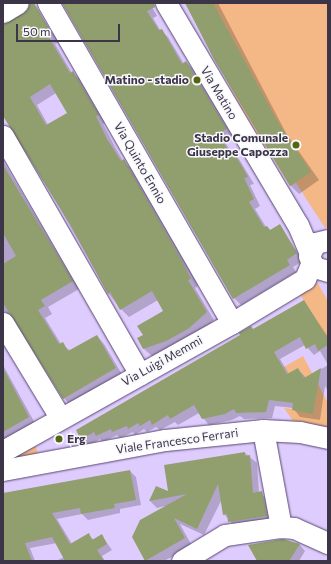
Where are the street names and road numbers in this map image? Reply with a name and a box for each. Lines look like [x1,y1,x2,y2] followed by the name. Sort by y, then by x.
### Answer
[197,64,241,122] street label: Via Matino
[111,120,169,206] street label: Via Quinto Ennio
[119,333,205,389] street label: Via Luigi Memmi
[115,425,239,457] street label: Viale Francesco Ferrari

